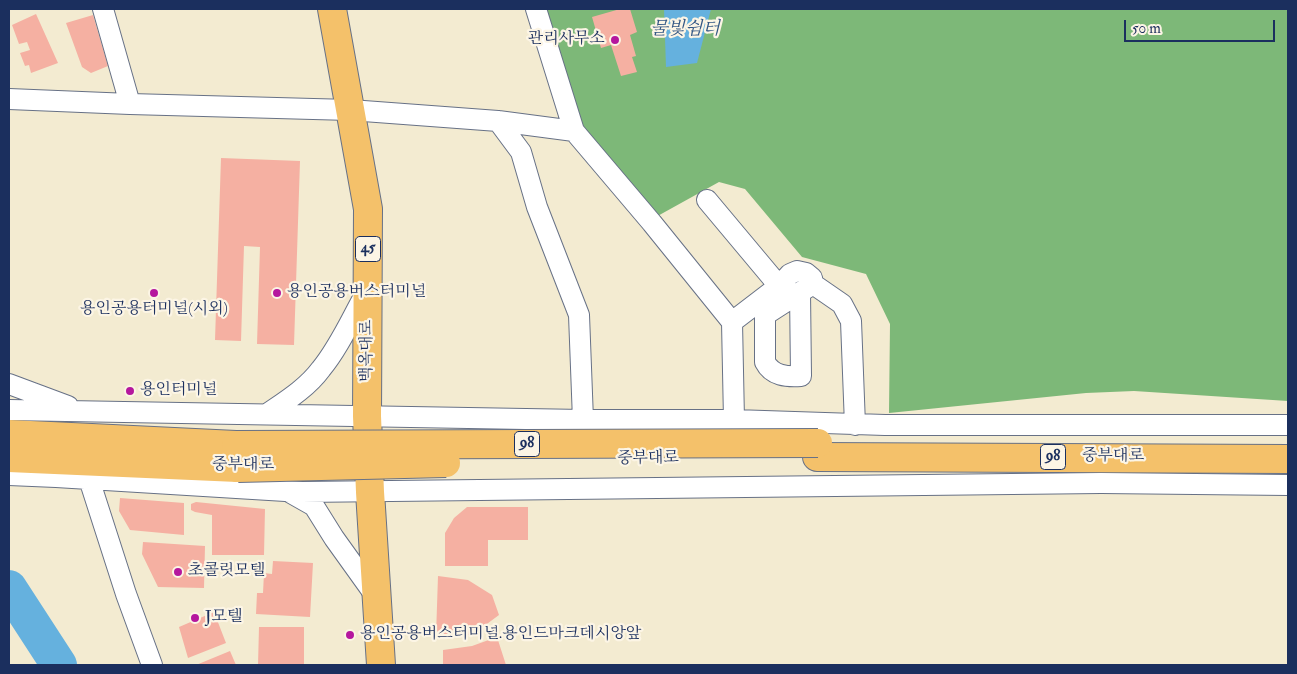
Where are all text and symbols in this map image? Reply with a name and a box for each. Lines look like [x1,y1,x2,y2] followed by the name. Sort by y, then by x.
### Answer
[1127,10,1278,42] scale bar
[650,19,720,41] water label: 물빛쉼터
[1132,19,1161,38] text: 50 m
[528,30,605,50] place label: 관리사무소
[609,34,621,46] marker: 관리사무소
[356,236,380,262] road number: 45
[287,283,426,303] place label: 용인공용버스터미널
[148,287,160,299] marker: 용인공용터미널(시외)
[271,287,283,299] marker: 용인공용버스터미널
[80,300,228,320] place label: 용인공용터미널(시외)
[358,320,378,382] street label: 백옥대로
[140,381,217,401] place label: 용인터미널
[124,385,136,397] marker: 용인터미널
[514,432,540,456] road number: 98
[1040,444,1066,470] road number: 98
[1082,447,1144,467] street label: 중부대로
[617,449,679,469] street label: 중부대로
[212,456,274,476] street label: 중부대로
[188,562,265,582] place label: 초콜릿모텔
[172,566,184,578] marker: 초콜릿모텔
[205,608,242,628] place label: J모텔
[189,612,201,624] marker: J모텔
[360,625,641,645] place label: 용인공용버스터미널.용인드마크데시앙앞
[344,629,356,641] marker: 용인공용버스터미널.용인드마크데시앙앞

